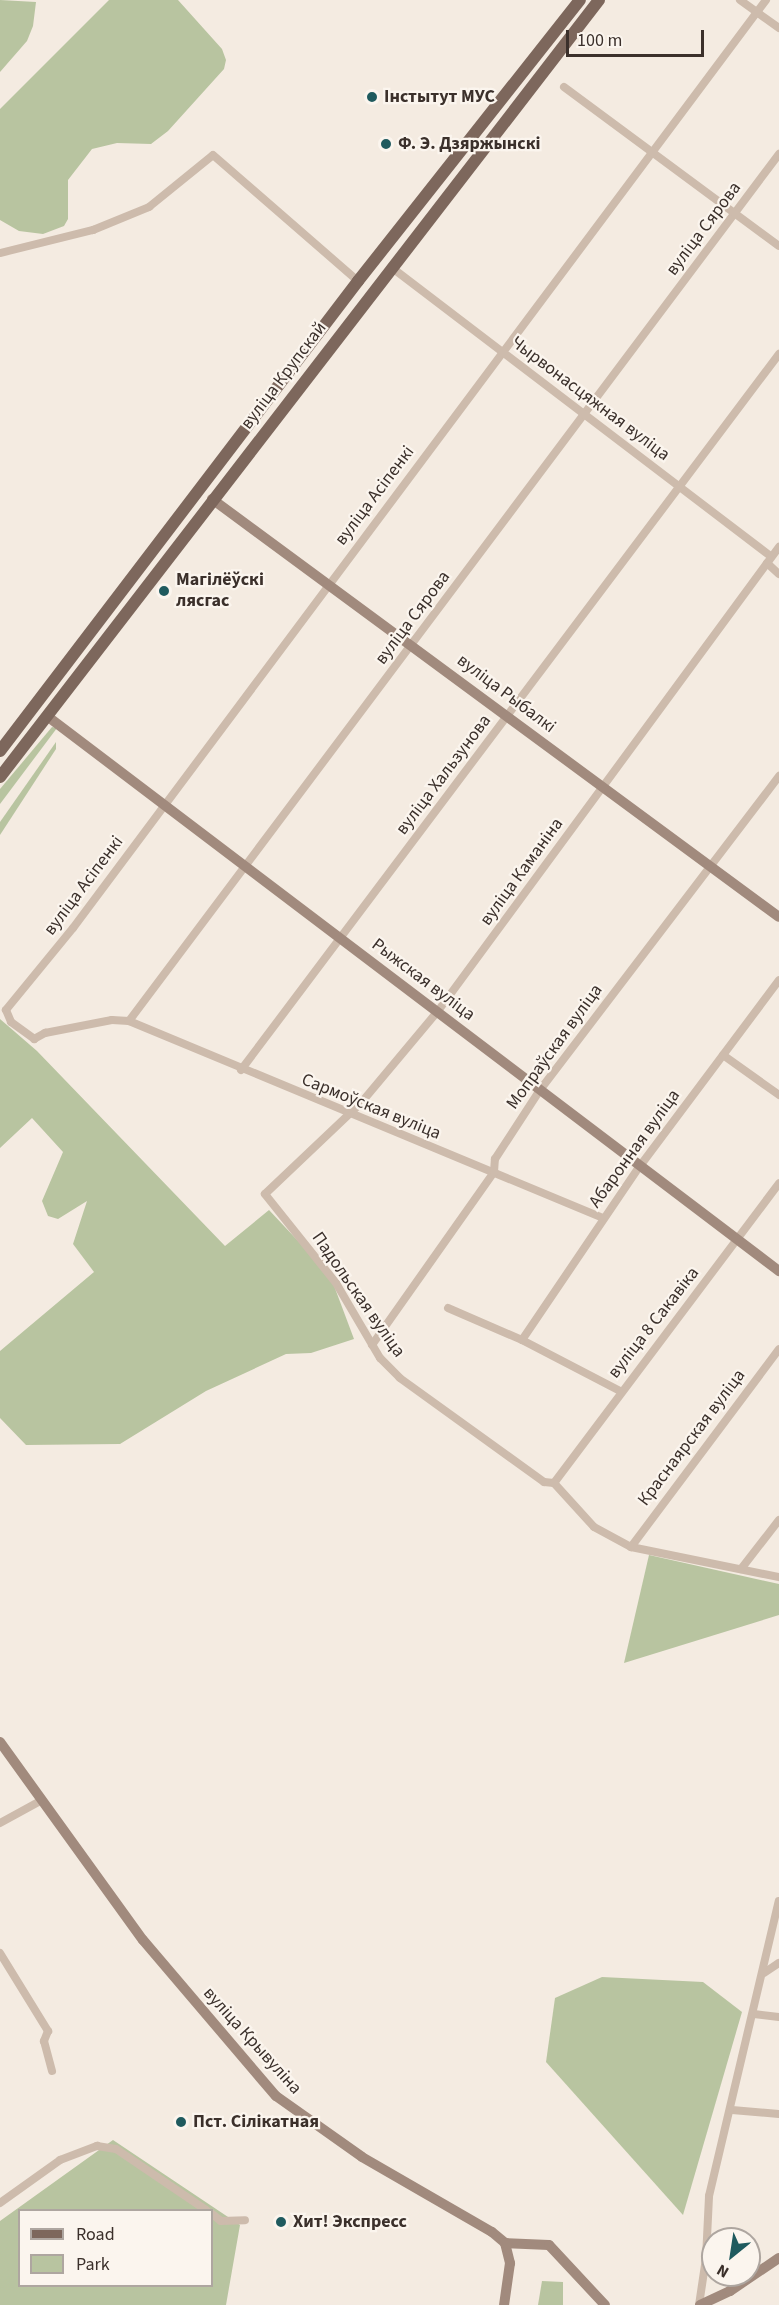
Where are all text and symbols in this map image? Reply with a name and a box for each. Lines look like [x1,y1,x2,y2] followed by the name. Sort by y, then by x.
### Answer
[569,18,707,56] scale bar
[577,28,622,53] text: 100 m
[384,86,495,108] place label: Інстытут МУС
[365,90,379,104] marker: Інстытут МУС
[398,133,541,155] place label: Ф. Э. Дзяржынскі
[379,137,393,151] marker: Ф. Э. Дзяржынскі
[662,178,746,280] street label: вуліца Сярова
[237,318,331,434] street label: вуліца Крупскай
[506,332,674,466] street label: Чырвонасцяжная вуліца
[331,442,419,550] street label: вуліца Асіпенкі
[371,567,455,669] street label: вуліца Сярова
[176,570,264,612] place label: Магілёўскі лясгас
[157,584,171,598] marker: Магілёўскі лясгас
[452,650,560,738] street label: вуліца Рыбалкі
[392,711,496,839] street label: вуліца Хальзунова
[476,814,568,930] street label: вуліца Каманіна
[40,832,128,940] street label: вуліца Асіпенкі
[367,934,479,1026] street label: Рыжская вуліца
[502,980,608,1114] street label: Мопраўская вуліца
[298,1069,444,1145] street label: Сармоўская вуліца
[585,1086,685,1212] street label: Абаронная вуліца
[307,1228,409,1362] street label: Падольская вуліца
[604,1263,704,1383] street label: вуліца 8 Сакавіка
[634,1365,750,1511] street label: Краснаярская вуліца
[198,1983,306,2099] street label: вуліца Крывуліна
[193,2111,319,2133] place label: Пст. Сілікатная
[174,2115,188,2129] marker: Пст. Сілікатная
[18,2209,213,2287] legend
[293,2211,407,2233] place label: Хит! Экспресс
[274,2215,288,2229] marker: Хит! Экспресс
[76,2222,115,2247] text: Road
[701,2227,761,2287] north arrow
[76,2252,110,2277] text: Park
[713,2259,733,2283] text: N

